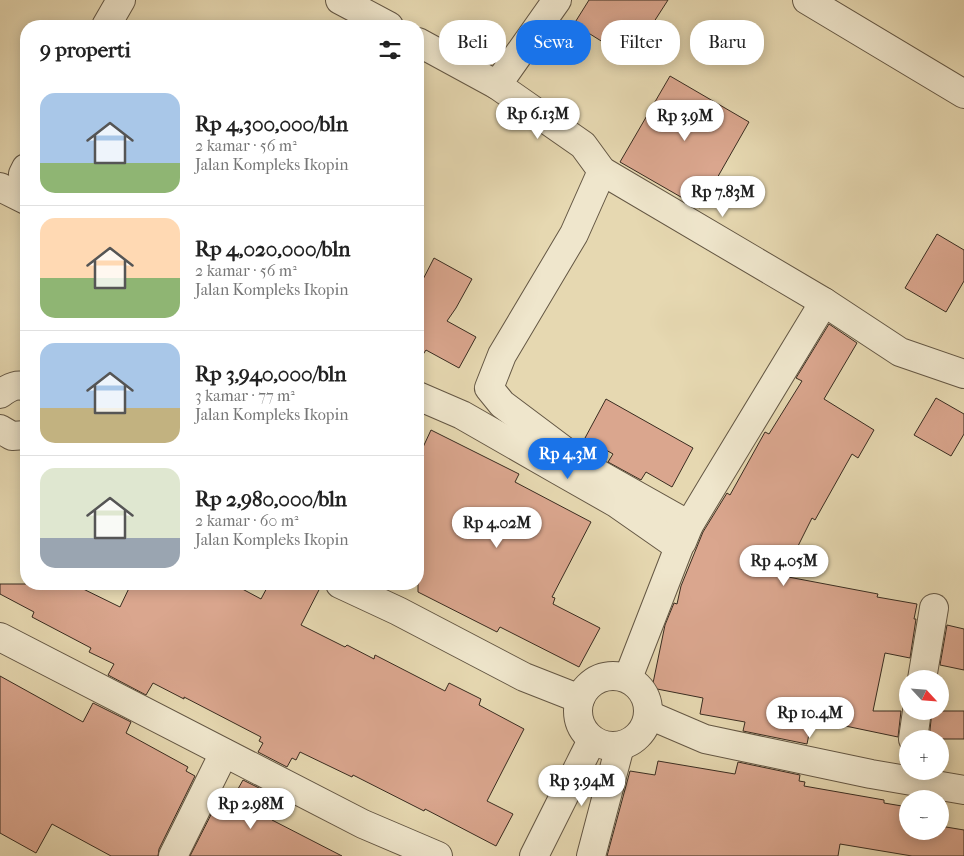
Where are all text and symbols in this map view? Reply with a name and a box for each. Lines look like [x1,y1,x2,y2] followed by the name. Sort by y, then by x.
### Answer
[439,20,506,65] chip: Beli
[516,20,591,65] chip: Sewa
[601,20,680,65] chip: Filter
[690,20,764,65] chip: Baru
[376,36,404,64] icon: filters
[40,38,131,62] text: 9 properti
[486,98,590,140] pin: Rp 6.13M
[639,100,731,142] pin: Rp 3.9M
[507,104,569,123] text: Rp 6.13M
[657,106,713,125] text: Rp 3.9M
[195,112,348,136] text: Rp 4,300,000/bln
[80,113,140,173] icon: home
[195,136,297,155] text: 2 kamar · 56 m²
[195,155,348,174] text: Jalan Kompleks Ikopin
[671,176,775,218] pin: Rp 7.83M
[691,182,755,201] text: Rp 7.83M
[195,237,350,261] text: Rp 4,020,000/bln
[80,238,140,298] icon: home
[195,261,297,280] text: 2 kamar · 56 m²
[195,280,348,299] text: Jalan Kompleks Ikopin
[195,362,347,386] text: Rp 3,940,000/bln
[80,363,140,423] icon: home
[195,386,295,405] text: 3 kamar · 77 m²
[195,405,348,424] text: Jalan Kompleks Ikopin
[522,438,614,480] pin: Rp 4.3M
[539,444,597,463] text: Rp 4.3M
[195,487,347,511] text: Rp 2,980,000/bln
[80,488,140,548] icon: home
[445,506,549,549] pin: Rp 4.02M
[195,511,299,530] text: 2 kamar · 60 m²
[463,513,531,532] text: Rp 4.02M
[195,530,348,549] text: Jalan Kompleks Ikopin
[732,544,836,587] pin: Rp 4.05M
[750,551,818,570] text: Rp 4.05M
[899,670,949,720] north arrow
[899,670,949,840] map controls
[758,696,862,739] pin: Rp 10.4M
[777,703,843,722] text: Rp 10.4M
[899,730,949,780] button: +
[530,764,634,807] pin: Rp 3.94M
[549,771,615,790] text: Rp 3.94M
[199,788,303,830] pin: Rp 2.98M
[899,790,949,840] button: −
[218,794,284,813] text: Rp 2.98M

